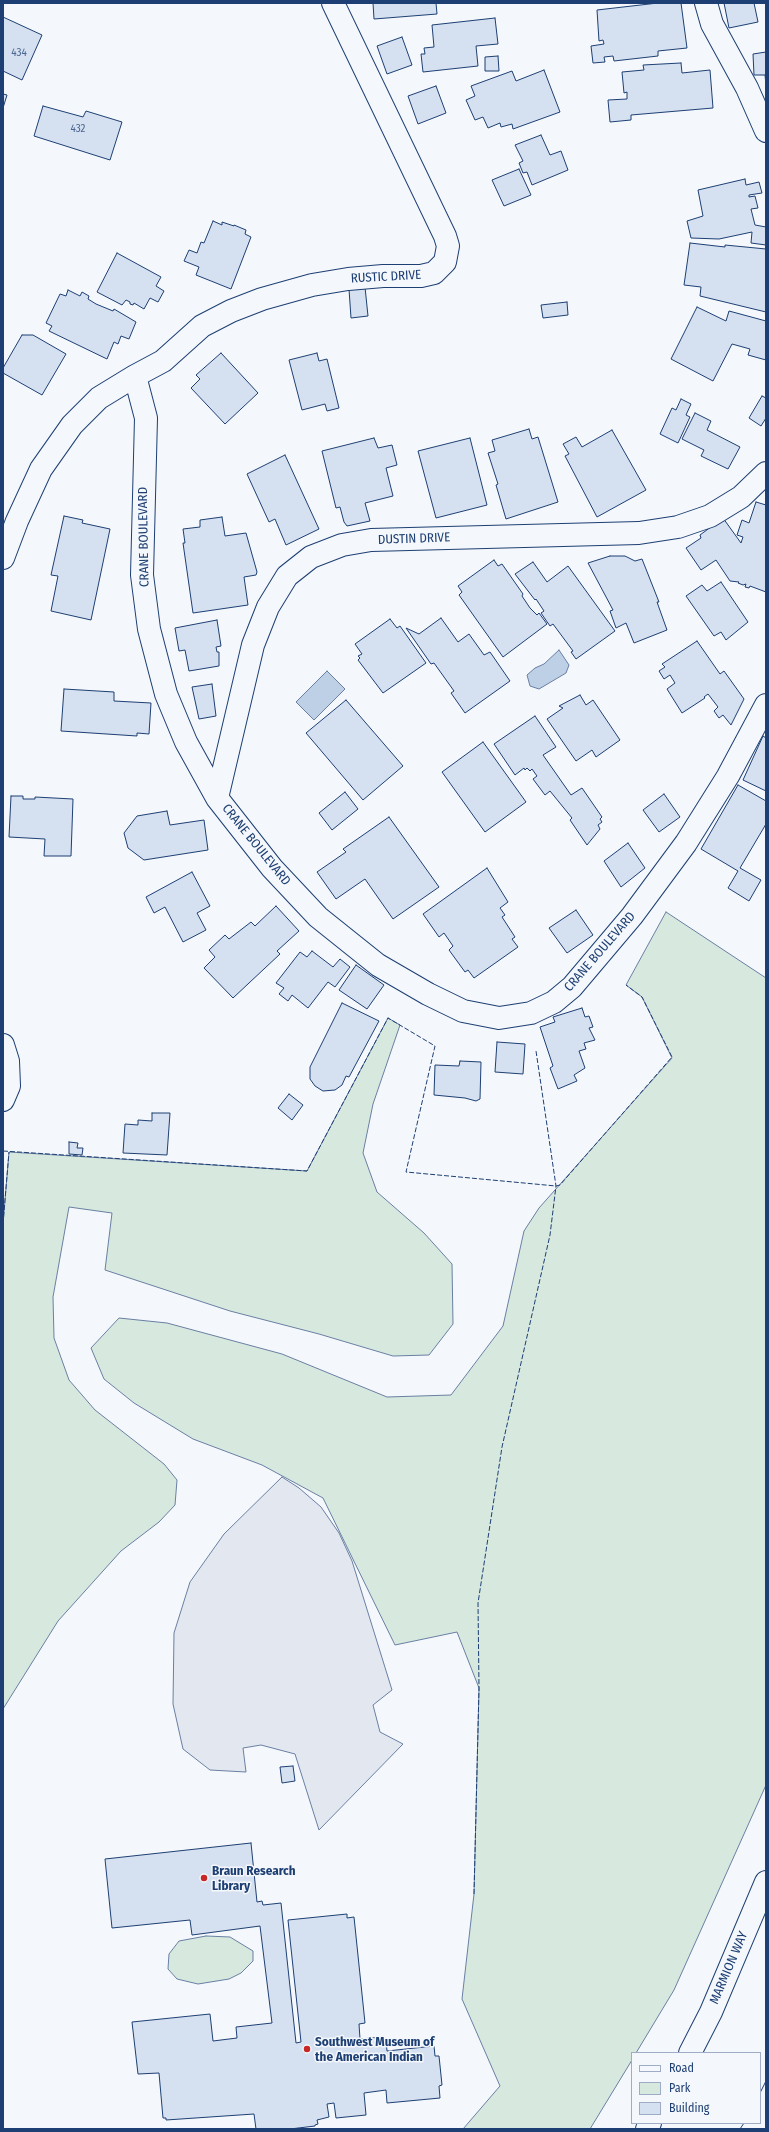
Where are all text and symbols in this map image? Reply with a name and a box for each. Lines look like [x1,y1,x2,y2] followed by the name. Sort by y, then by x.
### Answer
[11,46,27,60] house number: 434
[71,122,85,136] house number: 432
[350,267,422,287] street label: RUSTIC DRIVE
[135,487,153,587] street label: CRANE BOULEVARD
[378,530,450,548] street label: DUSTIN DRIVE
[218,801,294,889] street label: CRANE BOULEVARD
[561,909,639,995] street label: CRANE BOULEVARD
[212,1863,296,1894] place label: Braun Research Library
[199,1873,209,1883] marker: Braun Research Library
[707,1929,751,2007] street label: MARMION WAY
[315,2034,434,2065] place label: Southwest Museum of the American Indian
[302,2044,312,2054] marker: Southwest Museum of the American Indian
[631,2052,761,2124] legend
[669,2061,694,2075] text: Road
[669,2081,690,2095] text: Park
[669,2101,709,2115] text: Building

